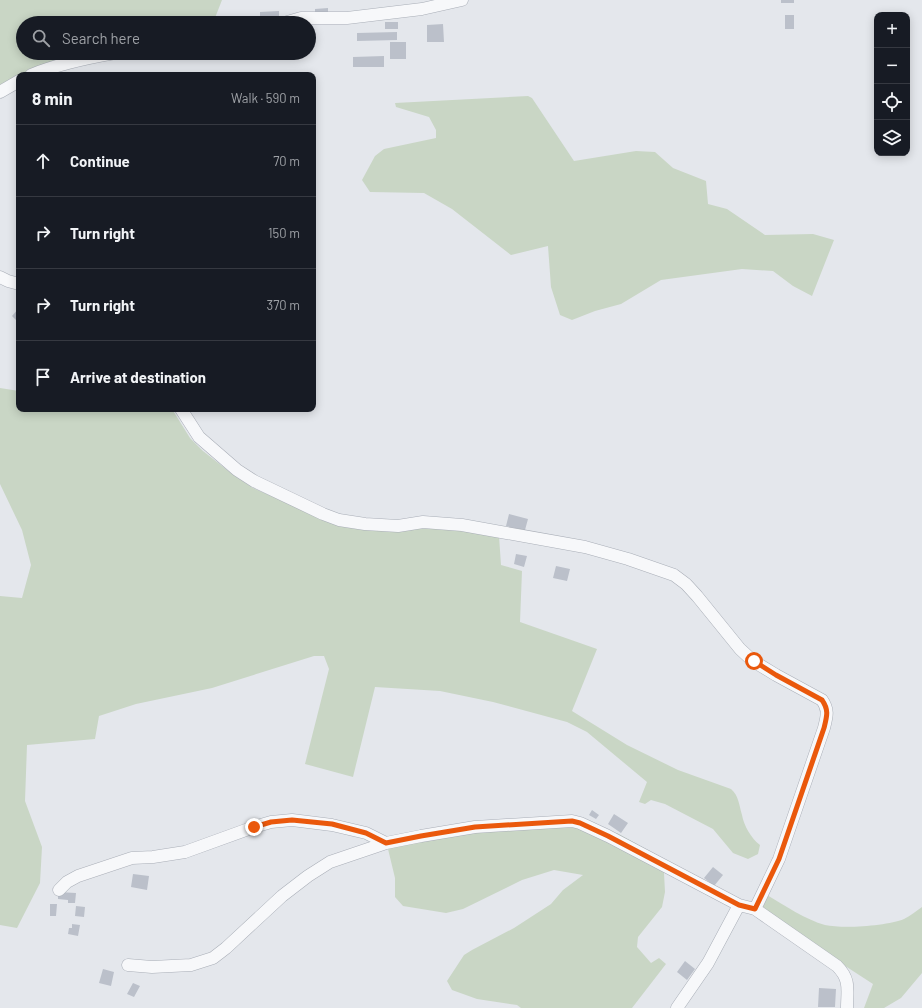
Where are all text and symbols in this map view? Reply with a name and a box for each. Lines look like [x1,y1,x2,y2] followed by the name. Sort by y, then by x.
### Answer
[874,12,910,156] map controls
[874,12,910,48] button: +
[16,16,316,60] search box
[30,27,52,49] icon: search
[62,29,140,47] text: Search here
[874,48,910,84] button: −
[874,84,910,120] button: locate
[32,88,72,108] text: 8 min
[231,90,300,106] text: Walk · 590 m
[874,120,910,156] button: layers
[32,150,54,172] icon: ahead
[70,152,130,170] text: Continue
[273,153,300,169] text: 70 m
[32,222,54,244] icon: right
[70,224,135,242] text: Turn right
[268,225,300,241] text: 150 m
[32,294,54,316] icon: right
[70,296,135,314] text: Turn right
[266,297,300,313] text: 370 m
[32,366,54,388] icon: arrive
[70,368,206,386] text: Arrive at destination
[745,652,763,670] route start
[245,818,263,836] route end

